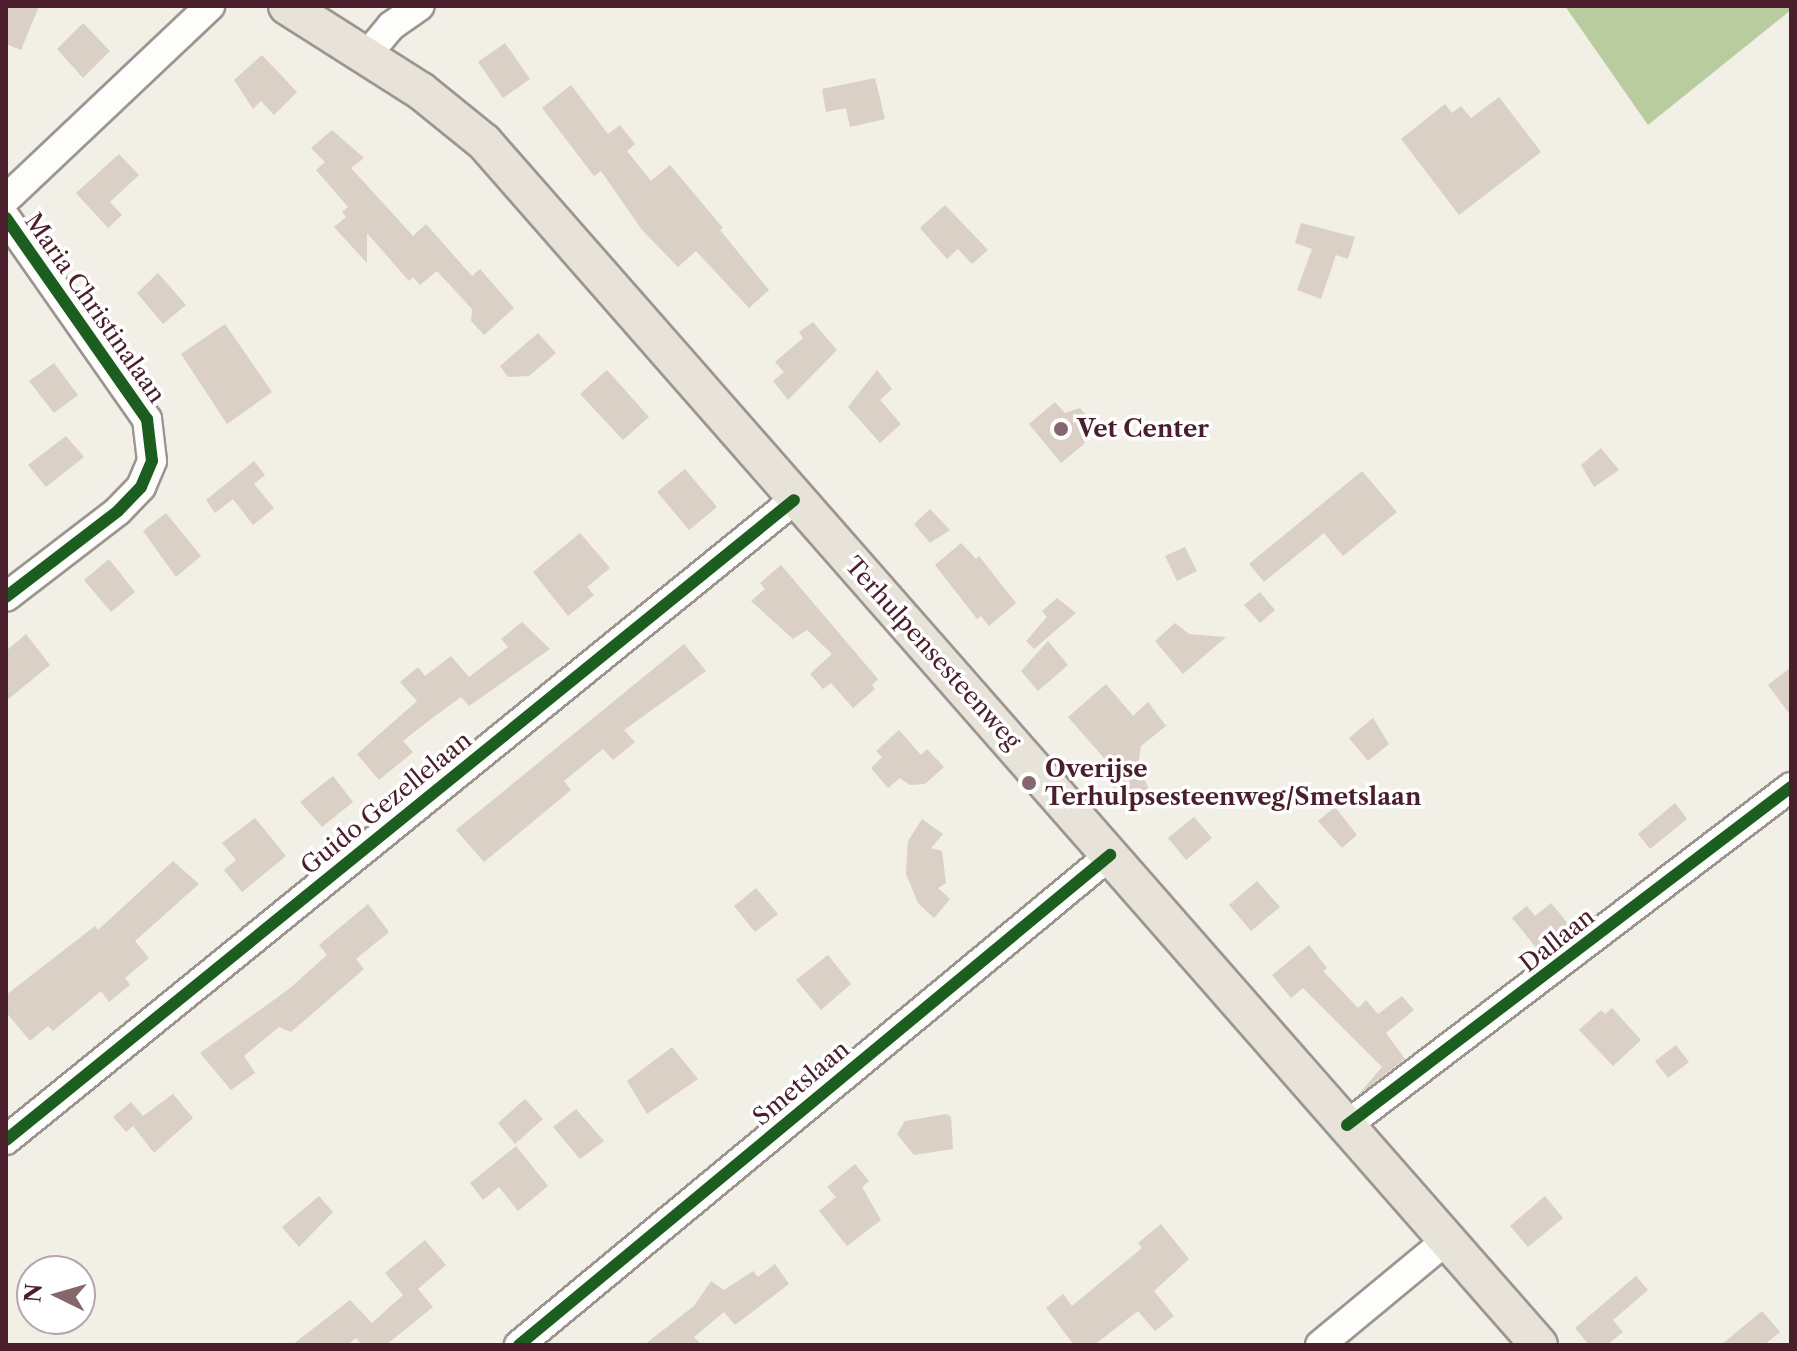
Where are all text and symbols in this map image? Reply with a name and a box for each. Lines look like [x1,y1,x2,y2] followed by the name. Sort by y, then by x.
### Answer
[19,207,171,409] street label: Maria Christinalaan
[1077,415,1209,443] place label: Vet Center
[1052,420,1070,438] marker: Vet Center
[839,551,1027,755] street label: Terhulpensesteenweg
[295,725,477,881] street label: Guido Gezellelaan
[1045,755,1421,811] place label: Overijse Terhulpsesteenweg/Smetslaan
[1020,774,1038,792] marker: Overijse Terhulpsesteenweg/Smetslaan
[1514,902,1600,978] street label: Dallaan
[747,1035,855,1131] street label: Smetslaan
[16,1255,96,1335] north arrow
[19,1282,48,1304] text: N

